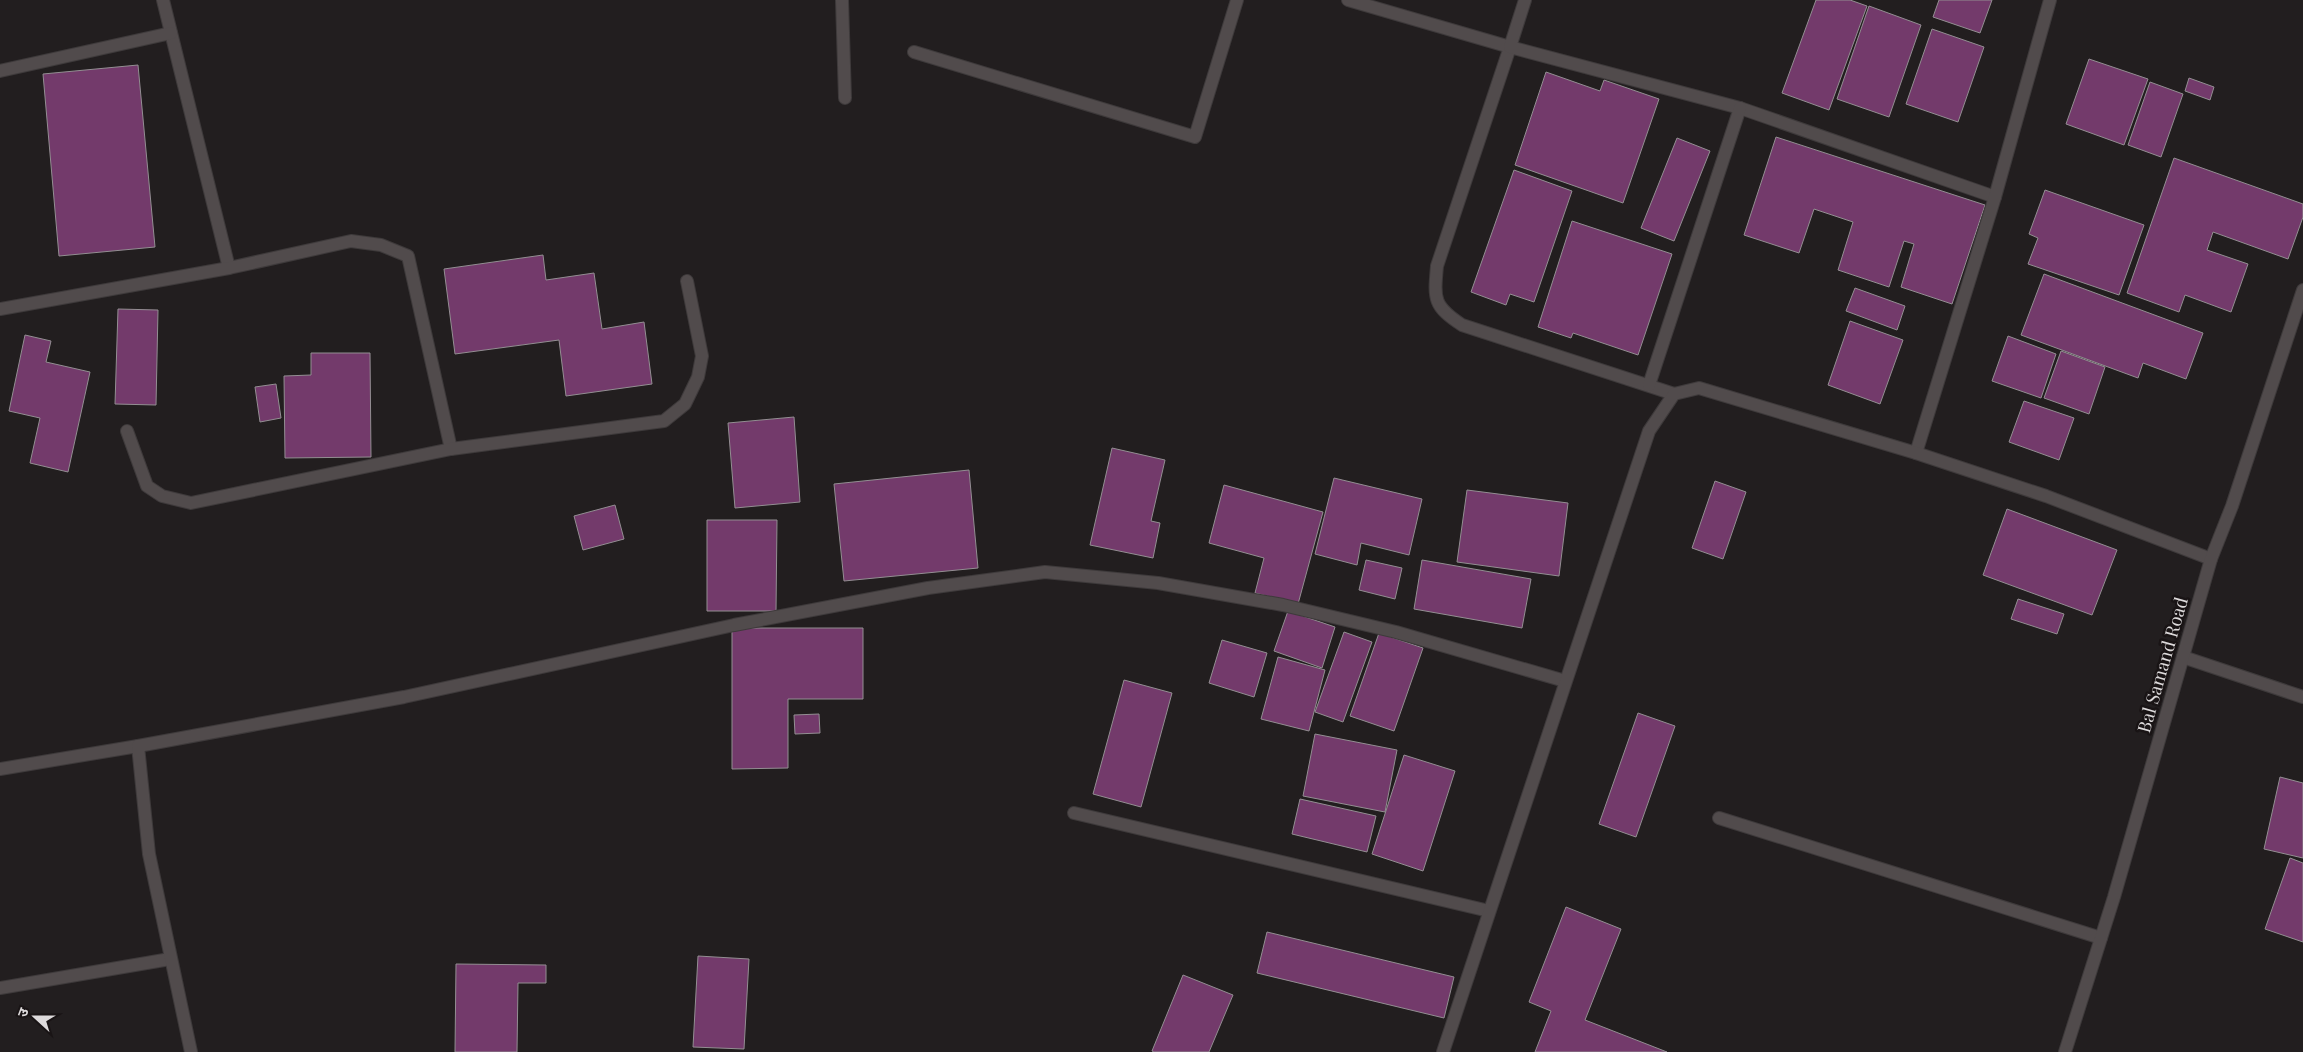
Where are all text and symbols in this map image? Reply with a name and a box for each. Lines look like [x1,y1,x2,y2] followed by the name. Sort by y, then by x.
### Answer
[2131,594,2193,735] street label: Bal Samand Road
[10,992,60,1042] north arrow
[12,1004,33,1019] text: उ

